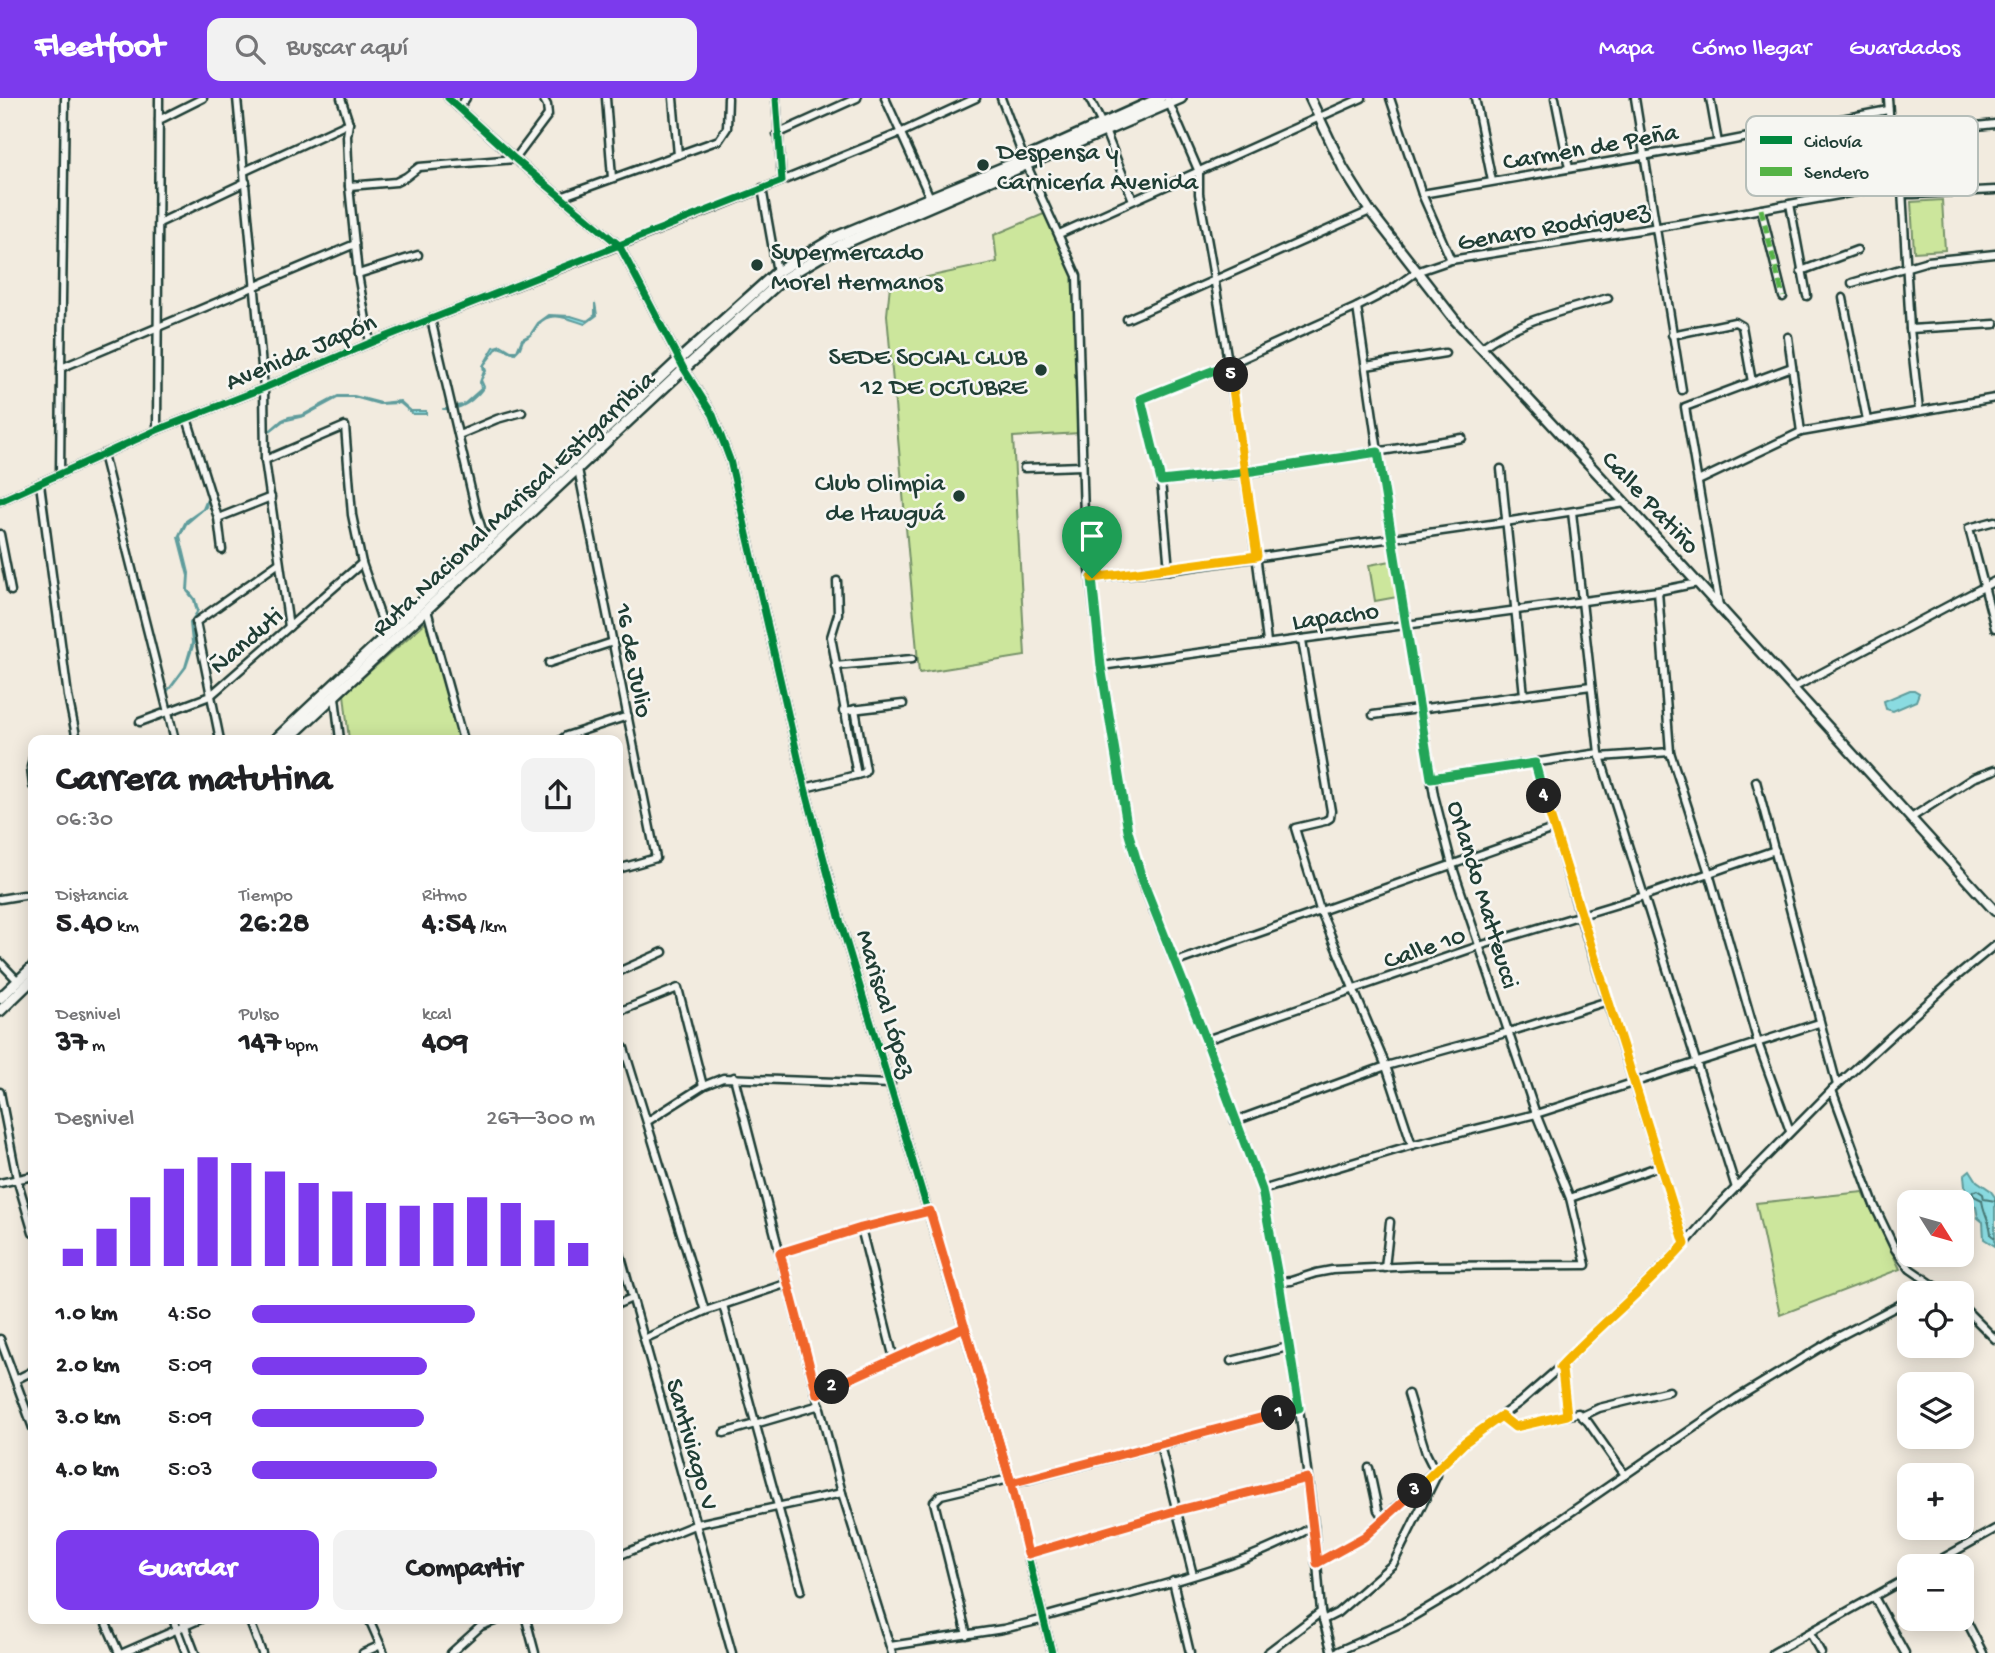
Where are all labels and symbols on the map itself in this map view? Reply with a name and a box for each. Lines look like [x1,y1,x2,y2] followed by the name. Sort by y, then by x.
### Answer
[1746,116,1978,196] legend
[1501,118,1682,180] street label: Carmen de Peña
[1804,132,1863,155] text: Ciclovía
[995,139,1200,200] place label: Despensa y Carnicería Avenida
[975,157,991,173] marker: Despensa y Carnicería Avenida
[1804,163,1869,186] text: Sendero
[1455,196,1654,261] street label: Genaro Rodriguez
[771,239,944,300] place label: Supermercado Morel Hermanos
[749,257,765,273] marker: Supermercado Morel Hermanos
[222,308,382,400] street label: Avenida Japón
[828,344,1028,405] place label: SEDE SOCIAL CLUB 12 DE OCTUBRE
[1214,358,1248,392] pin: 5
[1033,362,1049,378] marker: SEDE SOCIAL CLUB 12 DE OCTUBRE
[367,365,664,645] street label: Ruta Nacional Mariscal Estigarribia
[1593,446,1705,562] street label: Calle Patiño
[815,470,947,531] place label: Club Olimpia de Itauguá
[951,488,967,504] marker: Club Olimpia de Itauguá
[1062,506,1122,578] pin
[1290,597,1381,640] street label: Lapacho
[605,600,658,720] street label: 16 de Julio
[205,602,291,683] street label: Ñanduti
[1526,778,1562,814] pin: 4
[1437,798,1524,993] street label: Orlando Matteucci
[1380,922,1471,979] street label: Calle 10
[847,927,921,1083] street label: Mariscal López
[1897,1190,1974,1267] north arrow
[814,1370,850,1404] pin: 2
[656,1376,723,1515] street label: Santiviago V
[1262,1396,1296,1430] pin: 1
[1398,1474,1432,1508] pin: 3

